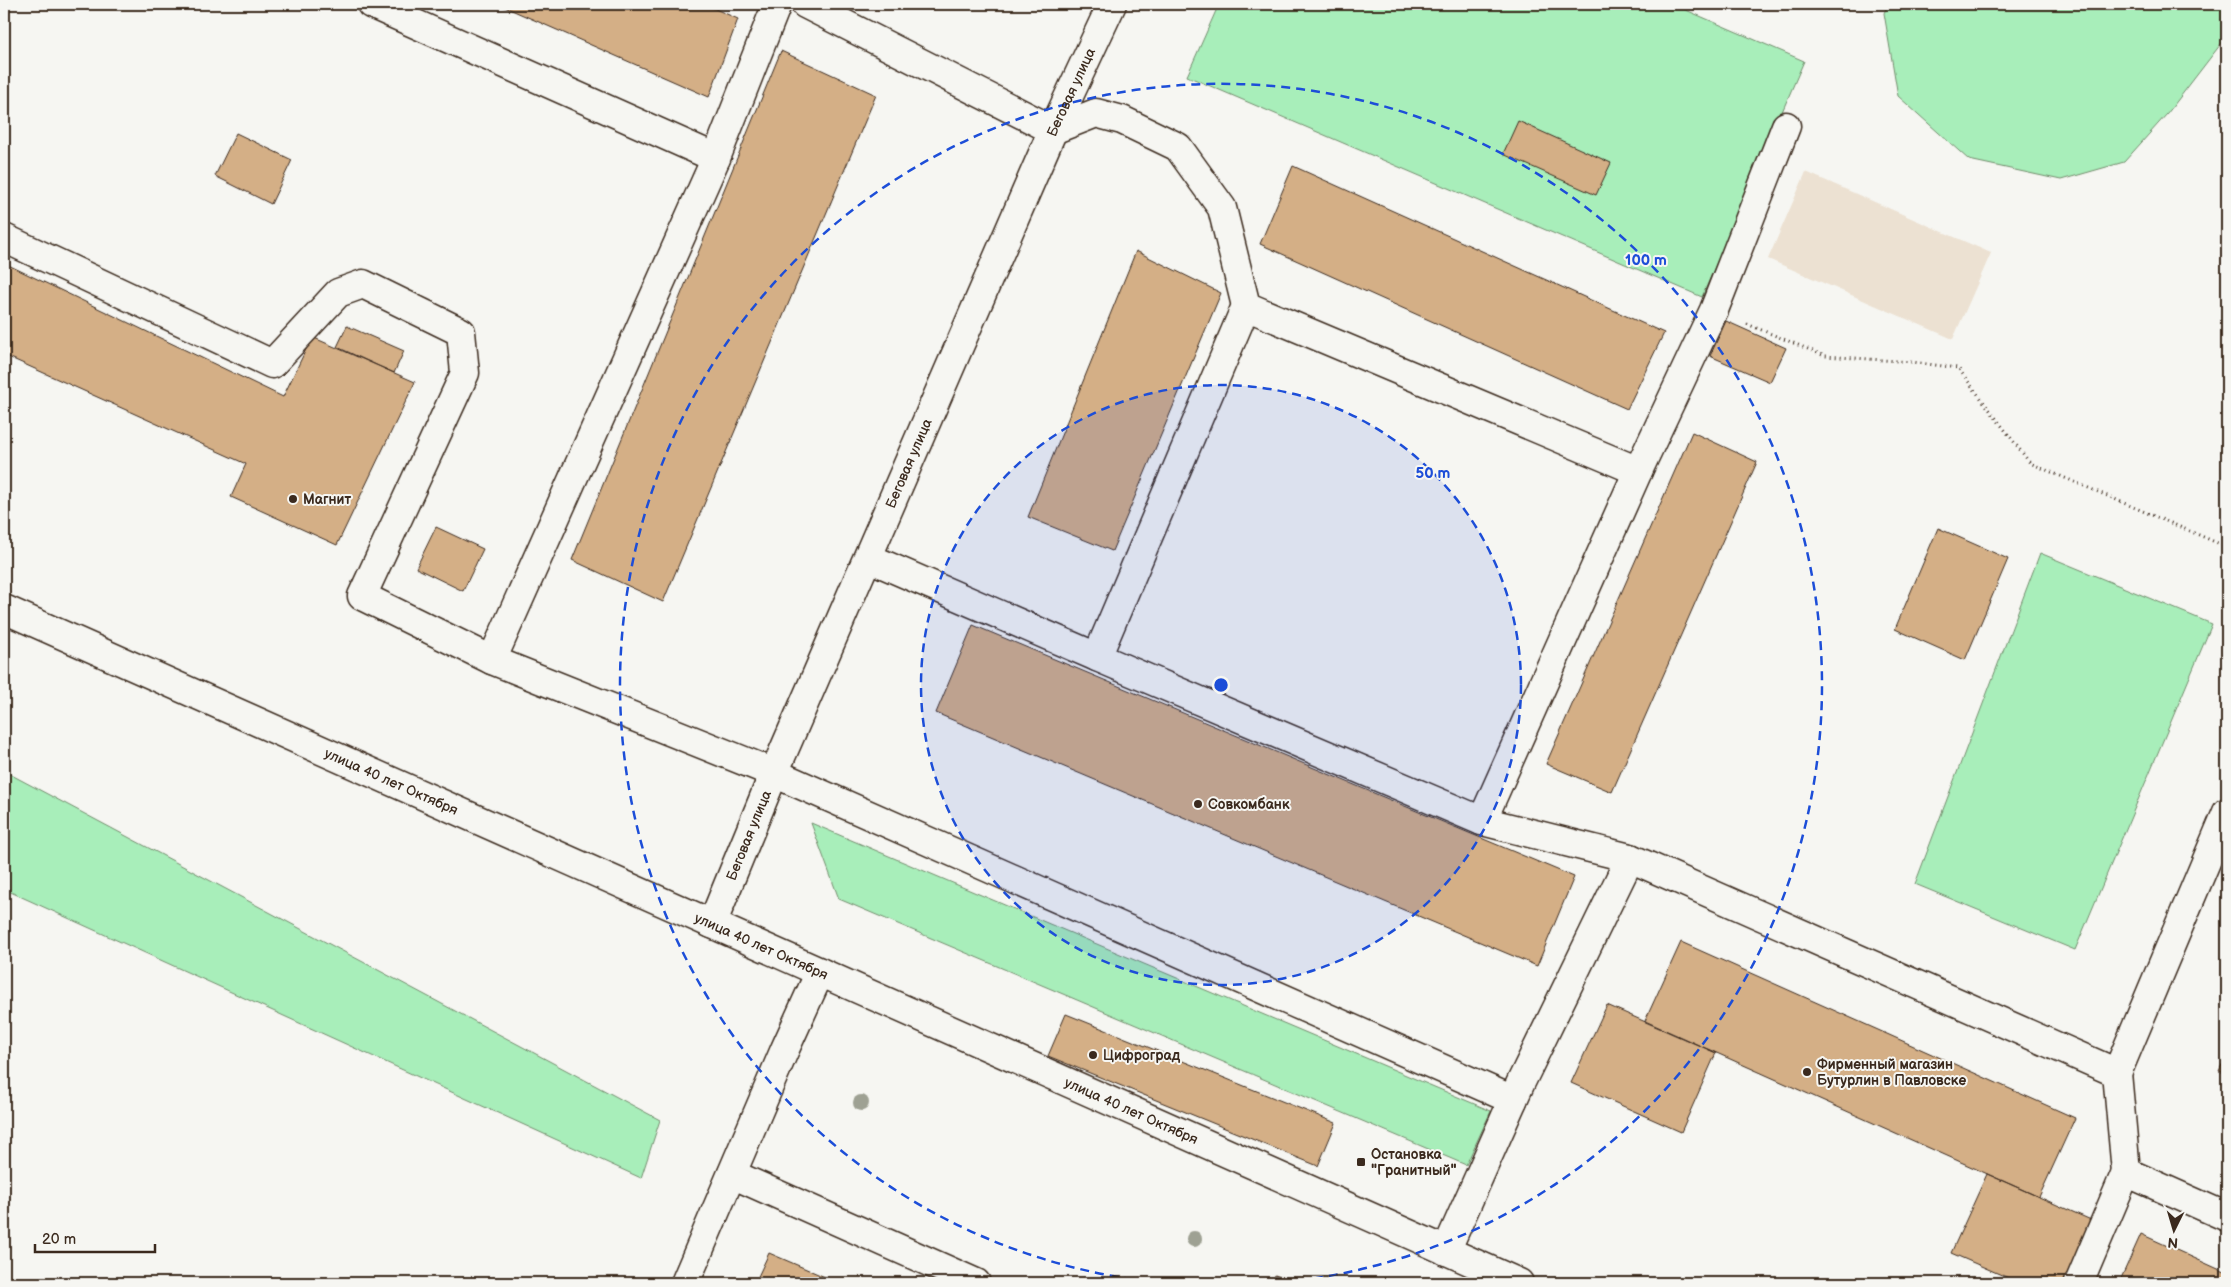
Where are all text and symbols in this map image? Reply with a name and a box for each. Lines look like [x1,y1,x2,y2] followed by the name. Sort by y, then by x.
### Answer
[1043,45,1100,139] street label: Беговая улица
[1625,251,1667,270] text: 100 m
[882,415,936,511] street label: Беговая улица
[1416,464,1451,483] text: 50 m
[303,491,351,508] place label: Магнит
[287,493,299,505] marker: Магнит
[1212,676,1230,694] centre of rings
[322,745,461,819] street label: улица 40 лет Октября
[723,787,775,883] street label: Беговая улица
[1208,796,1290,813] place label: Совкомбанк
[1192,798,1204,810] marker: Совкомбанк
[692,909,831,984] street label: улица 40 лет Октября
[1103,1047,1181,1064] place label: Цифроград
[1087,1049,1099,1061] marker: Цифроград
[1817,1056,1966,1089] place label: Фирменный магазин Бутурлин в Павловске
[1801,1066,1813,1078] marker: Фирменный магазин Бутурлин в Павловске
[1062,1074,1201,1148] street label: улица 40 лет Октября
[1371,1146,1457,1179] place label: Остановка "Гранитный"
[1355,1156,1367,1168] marker: Остановка "Гранитный"
[2148,1204,2198,1254] north arrow
[35,1222,155,1254] scale bar
[42,1230,76,1249] text: 20 m
[2167,1234,2179,1251] text: N

